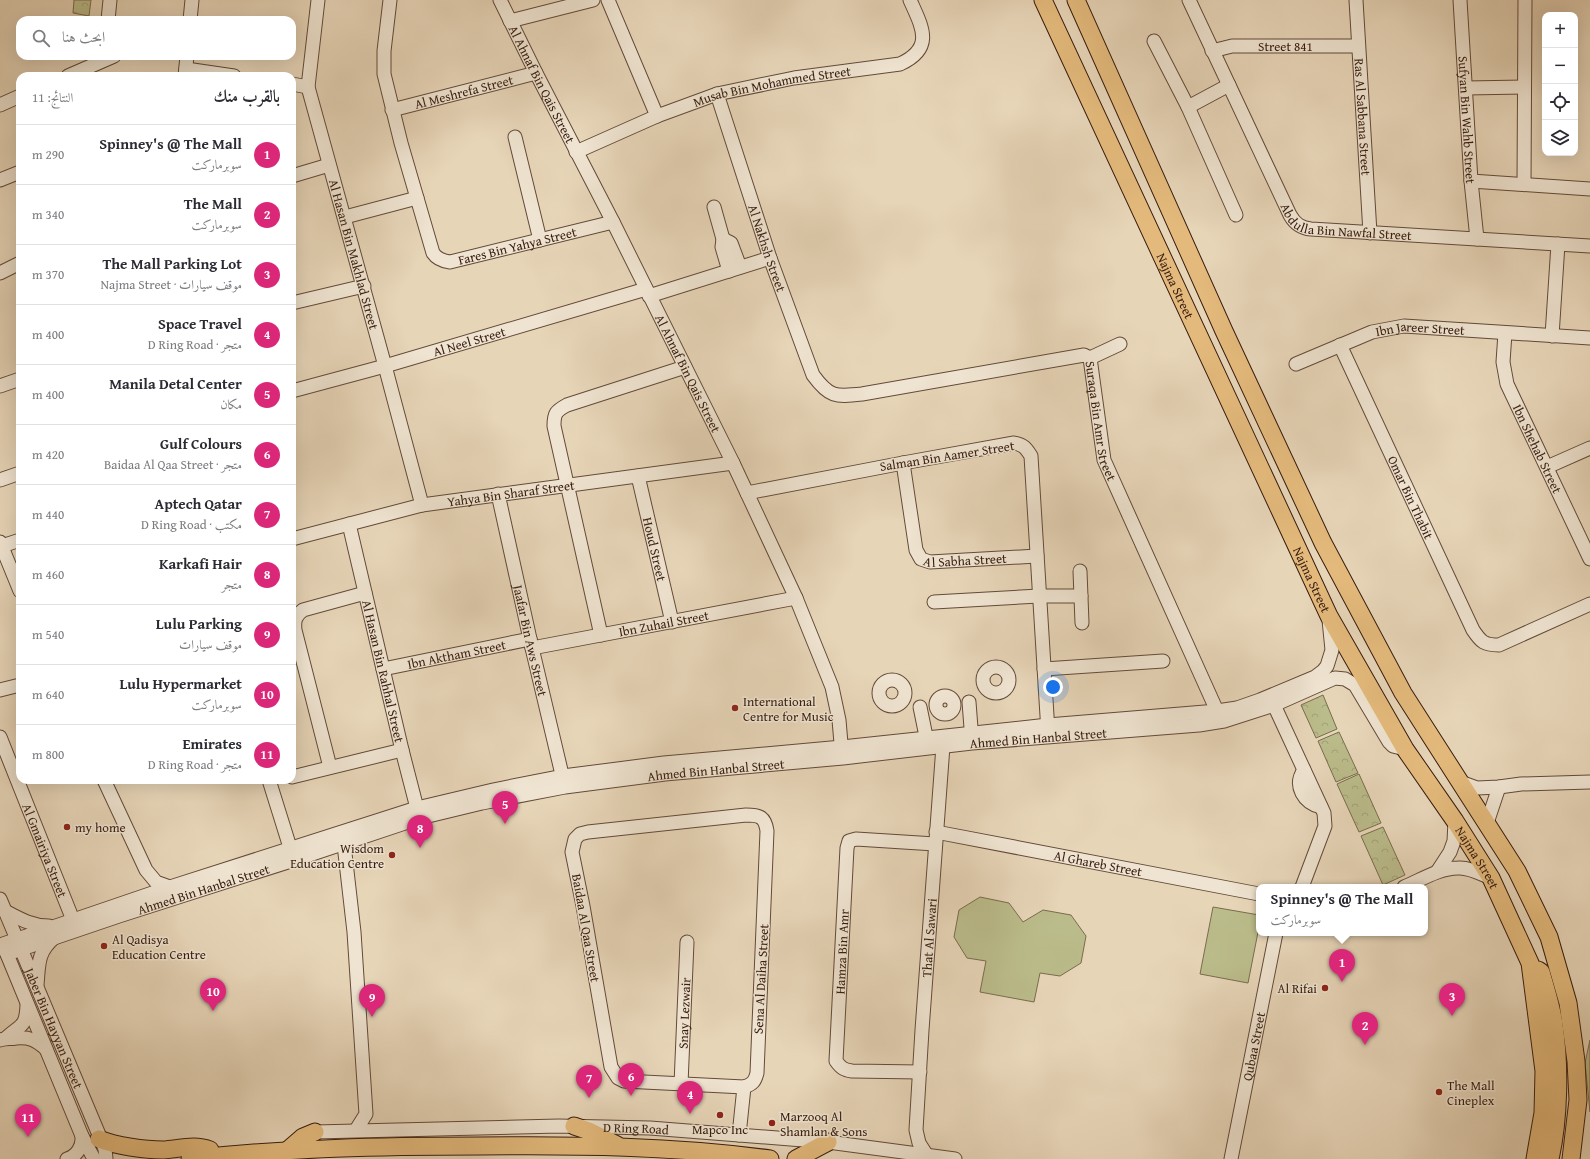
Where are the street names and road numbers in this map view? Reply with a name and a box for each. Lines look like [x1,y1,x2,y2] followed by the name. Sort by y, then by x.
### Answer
[504,22,580,147] street label: Al Ahnaf Bin Qais Street
[1258,37,1313,56] street label: Street 841
[1454,55,1481,185] street label: Sufyan Bin Wahb Street
[1350,58,1376,176] street label: Ras Al Sabbana Street
[690,61,852,112] street label: Musab Bin Mohammed Street
[412,70,515,113] street label: Al Meshrefa Street
[324,177,384,332] street label: Al Hasan Bin Makhlad Street
[1276,200,1413,245] street label: Abdulla Bin Nawfal Street
[744,202,791,295] street label: Al Nakhsh Street
[456,222,579,269] street label: Fares Bin Yahya Street
[1152,250,1199,322] street label: Najma Street
[651,311,726,436] street label: Al Ahnaf Bin Qais Street
[1374,316,1466,341] street label: Ibn Jareer Street
[431,321,508,361] street label: Al Neel Street
[1081,360,1122,484] street label: Suraqa Bin Amr Street
[1508,401,1567,497] street label: Ibn Shehab Street
[878,436,1016,476] street label: Salman Bin Aamer Street
[1383,452,1439,542] street label: Omar Bin Thabit
[446,475,576,511] street label: Yahya Bin Sharaf Street
[638,515,672,583] street label: Houd Street
[1289,543,1336,616] street label: Najma Street
[921,548,1008,572] street label: Al Sabha Street
[508,581,553,698] street label: Jaafar Bin Aws Street
[358,598,409,745] street label: Al Hasan Bin Rahhal Street
[617,605,711,641] street label: Ibn Zuhail Street
[406,635,508,673] street label: Ibn Aktham Street
[969,723,1108,753] street label: Ahmed Bin Hanbal Street
[646,754,786,786] street label: Ahmed Bin Hanbal Street
[18,800,73,901] street label: Al Gmairiya Street
[1451,822,1504,892] street label: Najma Street
[1052,845,1144,881] street label: Al Ghareb Street
[135,859,272,919] street label: Ahmed Bin Hanbal Street
[567,872,605,984] street label: Baidaa Al Qaa Street
[916,897,941,978] street label: That Al Sawari
[830,908,853,995] street label: Hamza Bin Amr
[749,923,773,1034] street label: Sena Al Daiha Street
[20,963,88,1092] street label: Jaber Bin Hayyan Street
[673,976,695,1049] street label: Snay Lezwair
[1237,1010,1270,1082] street label: Qubaa Street
[603,1117,670,1139] street label: D Ring Road

